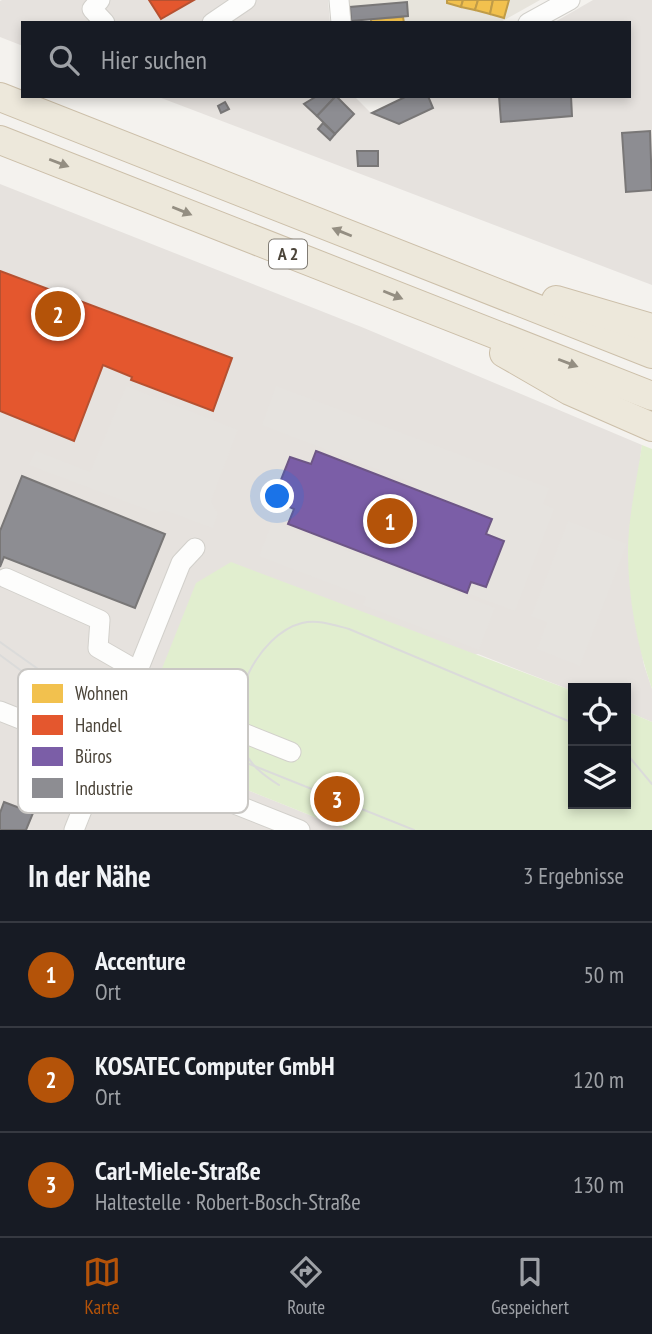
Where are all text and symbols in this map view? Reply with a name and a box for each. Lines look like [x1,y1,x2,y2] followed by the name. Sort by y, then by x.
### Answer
[21,21,631,98] search box
[45,41,83,79] icon: search
[101,43,207,76] text: Hier suchen
[49,157,70,168] one-way arrow
[171,206,192,217] one-way arrow
[331,227,352,238] one-way arrow
[269,240,307,268] road number: A 2
[35,288,81,340] pin: 2
[383,290,404,301] one-way arrow
[557,358,578,369] one-way arrow
[260,479,294,513] your location
[367,495,413,547] pin: 1
[18,669,248,813] legend
[75,681,128,705] text: Wohnen
[568,683,631,809] map controls
[568,683,631,746] button: locate
[75,713,122,737] text: Handel
[75,744,112,768] text: Büros
[568,746,631,809] button: layers
[314,773,360,825] pin: 3
[75,776,133,800] text: Industrie
[28,856,151,895] text: In der Nähe
[523,861,624,890] text: 3 Ergebnisse
[95,944,186,977] text: Accenture
[46,960,57,989] text: 1
[583,960,624,989] text: 50 m
[95,977,121,1006] text: Ort
[95,1049,335,1082] text: KOSATEC Computer GmbH
[46,1065,57,1094] text: 2
[573,1065,624,1094] text: 120 m
[95,1082,121,1111] text: Ort
[95,1154,261,1187] text: Carl-Miele-Straße
[46,1170,57,1199] text: 3
[573,1170,624,1199] text: 130 m
[95,1187,361,1216] text: Haltestelle · Robert-Bosch-Straße
[83,1253,121,1319] tab: Karte
[287,1253,325,1319] tab: Route
[491,1253,569,1319] tab: Gespeichert

